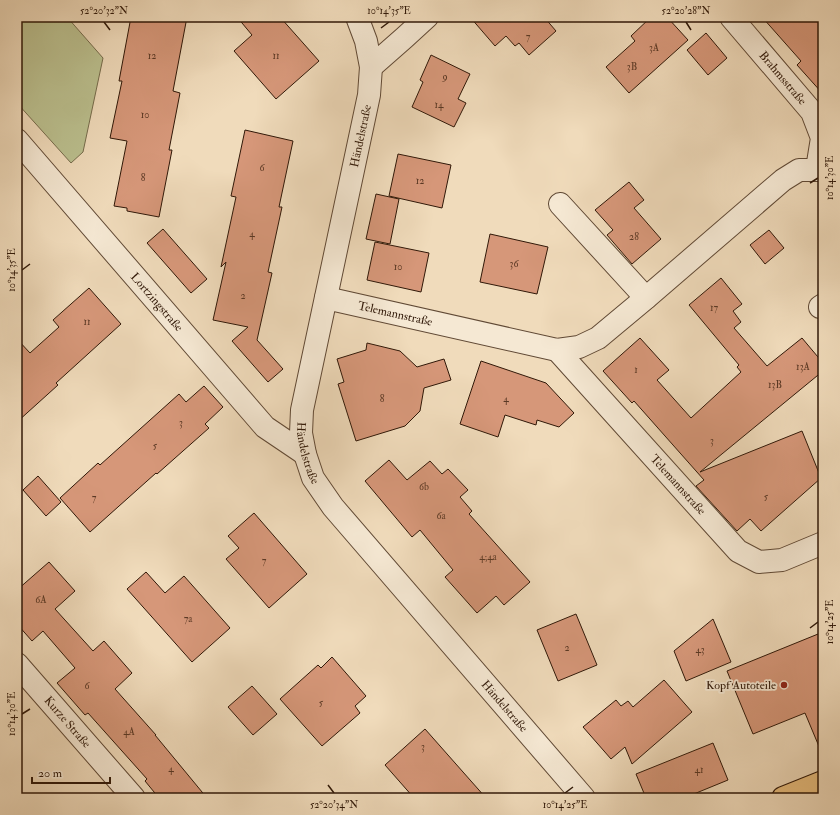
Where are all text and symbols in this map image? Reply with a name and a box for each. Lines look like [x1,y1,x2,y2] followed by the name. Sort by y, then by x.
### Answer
[80,5,128,17] text: 52°20'32"N
[367,5,411,17] text: 10°14'35"E
[662,5,710,17] text: 52°20'28"N
[526,31,531,43] house number: 7
[649,42,660,54] house number: 3A
[756,48,810,108] street label: Brahmsstraße
[148,50,156,62] house number: 12
[272,50,280,62] house number: 11
[627,61,637,73] house number: 3B
[441,71,448,83] house number: 9
[435,99,444,111] house number: 14
[347,103,375,169] street label: Händelstraße
[141,109,149,121] house number: 10
[824,156,836,200] text: 10°14'30"E
[259,162,265,174] house number: 6
[141,172,146,184] house number: 8
[416,175,424,187] house number: 12
[249,228,255,240] house number: 4
[629,231,639,243] house number: 28
[6,248,18,292] text: 10°14'35"E
[510,258,519,270] house number: 36
[394,261,402,273] house number: 10
[127,269,186,334] street label: Lortzingstraße
[240,290,246,302] house number: 2
[357,298,434,329] street label: Telemannstraße
[710,302,718,314] house number: 17
[83,316,91,328] house number: 11
[796,361,811,373] house number: 13A
[634,364,638,376] house number: 1
[768,379,782,391] house number: 13B
[380,393,385,405] house number: 8
[503,393,509,405] house number: 4
[179,417,183,429] house number: 3
[293,421,323,487] street label: Händelstraße
[710,435,714,447] house number: 3
[153,440,158,452] house number: 5
[647,451,709,518] street label: Telemannstraße
[419,481,429,493] house number: 6b
[764,491,769,503] house number: 5
[92,492,97,504] house number: 7
[436,510,446,522] house number: 6a
[479,551,498,563] house number: 4;4a
[262,555,267,567] house number: 7
[35,594,47,606] house number: 6A
[824,600,836,644] text: 10°14'25"E
[184,613,193,625] house number: 7a
[564,642,570,654] house number: 2
[695,644,705,656] house number: 43
[478,677,531,735] street label: Händelstraße
[706,678,776,693] place label: Kopf Autoteile
[84,680,90,692] house number: 6
[779,680,789,690] marker: Kopf Autoteile
[6,692,18,736] text: 10°14'30"E
[41,693,94,751] street label: Kurze Straße
[319,697,324,709] house number: 5
[123,726,136,738] house number: 4A
[421,741,425,753] house number: 3
[32,759,110,785] scale bar
[168,763,174,775] house number: 4
[695,764,704,776] house number: 41
[38,766,63,781] text: 20 m
[310,799,358,811] text: 52°20'34"N
[543,799,587,811] text: 10°14'25"E

